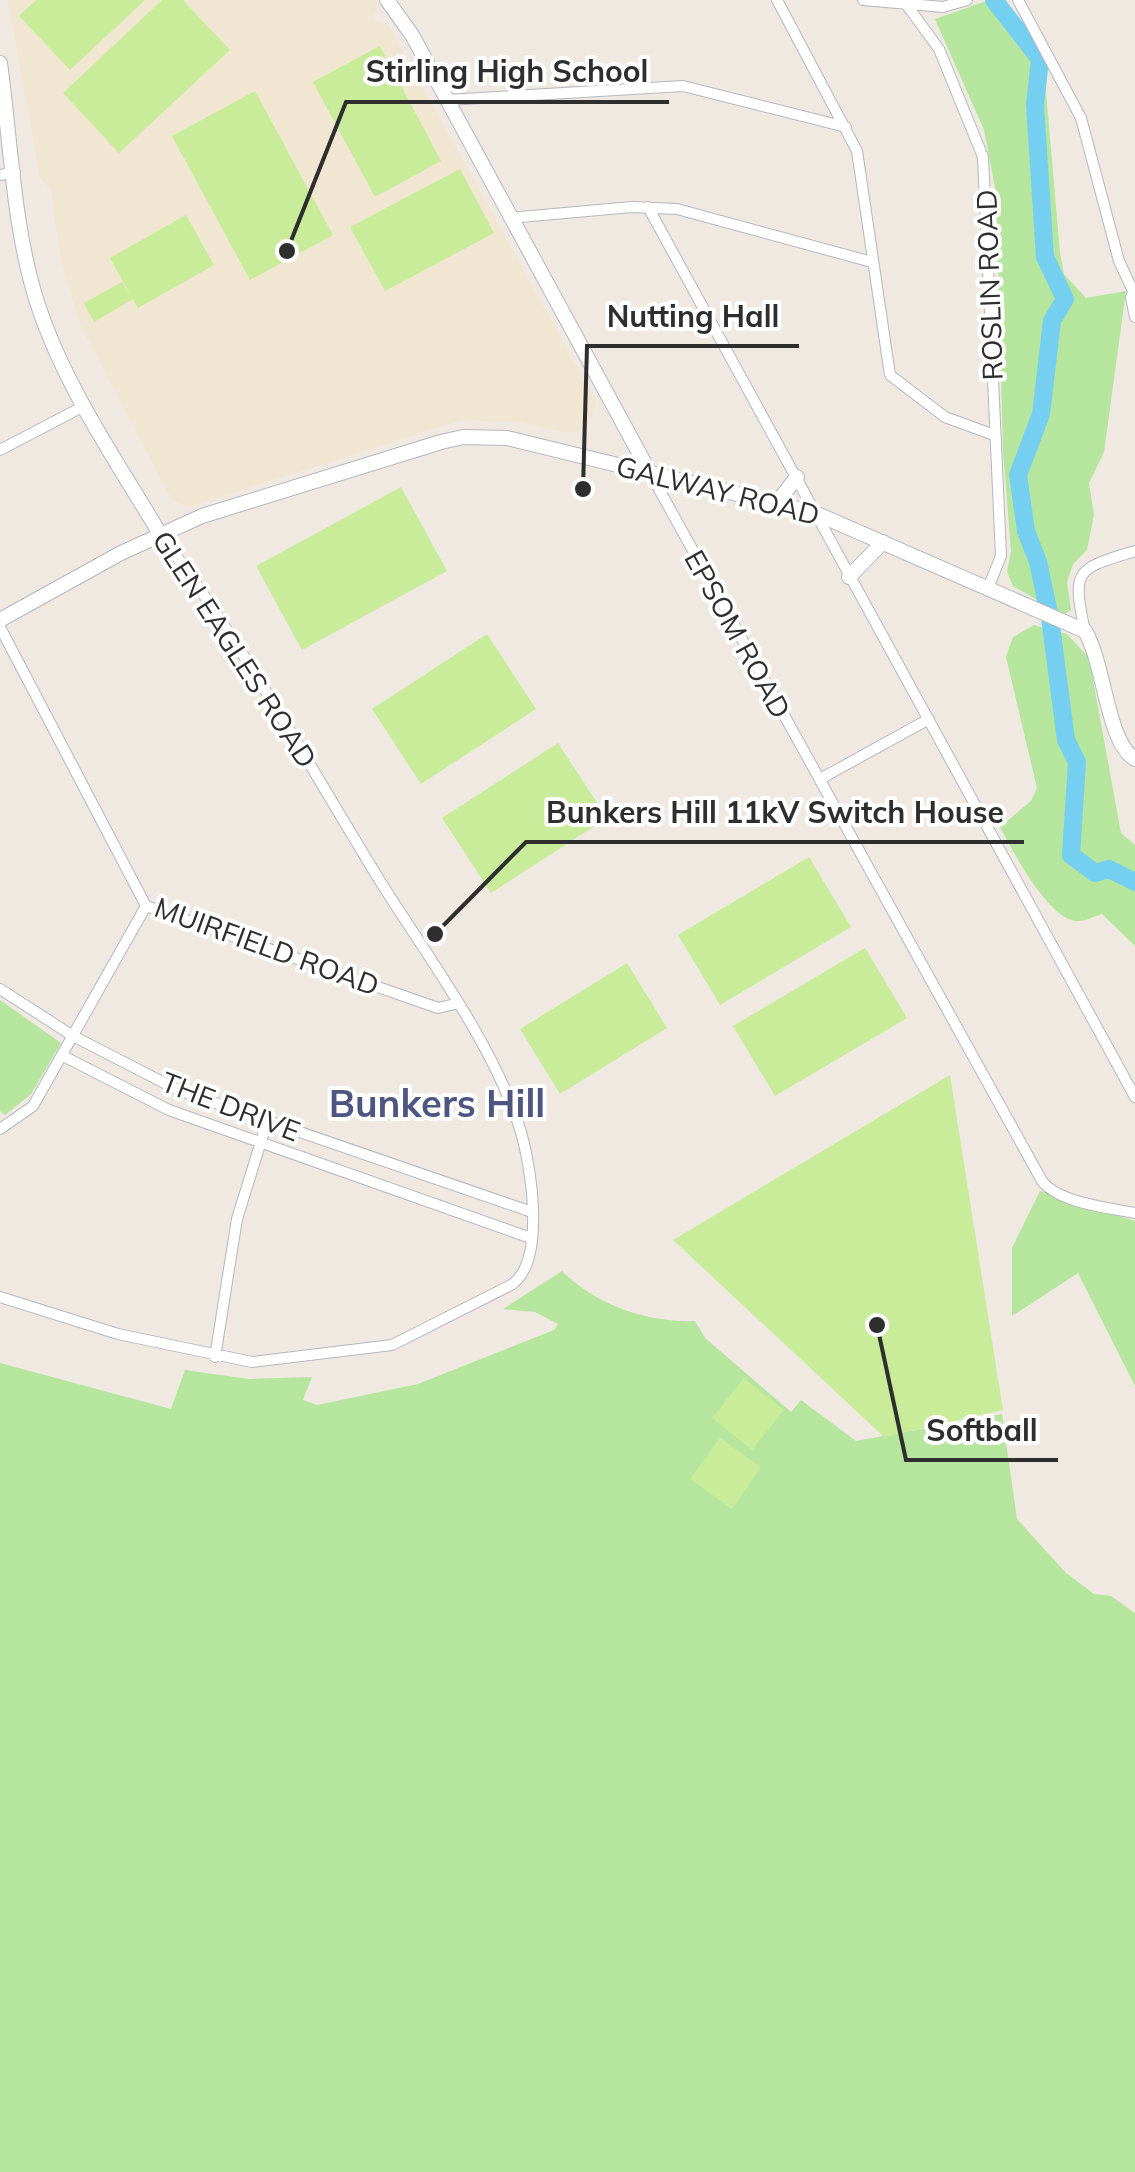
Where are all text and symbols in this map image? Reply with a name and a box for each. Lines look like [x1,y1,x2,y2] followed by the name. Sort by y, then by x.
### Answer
[346,42,669,102] callout: Stirling High School
[366,52,648,90] text: Stirling High School
[968,189,1010,381] street label: ROSLIN ROAD
[587,286,799,346] callout: Nutting Hall
[607,297,779,335] text: Nutting Hall
[613,448,823,532] street label: GALWAY ROAD
[145,524,325,774] street label: GLEN EAGLES ROAD
[677,544,799,724] street label: EPSOM ROAD
[526,782,1024,842] callout: Bunkers Hill 11kV Switch House
[546,793,1004,831] text: Bunkers Hill 11kV Switch House
[150,889,384,1003] street label: MUIRFIELD ROAD
[157,1064,305,1148] street label: THE DRIVE
[329,1079,545,1127] district label: Bunkers Hill
[906,1400,1058,1460] callout: Softball
[926,1411,1038,1449] text: Softball

